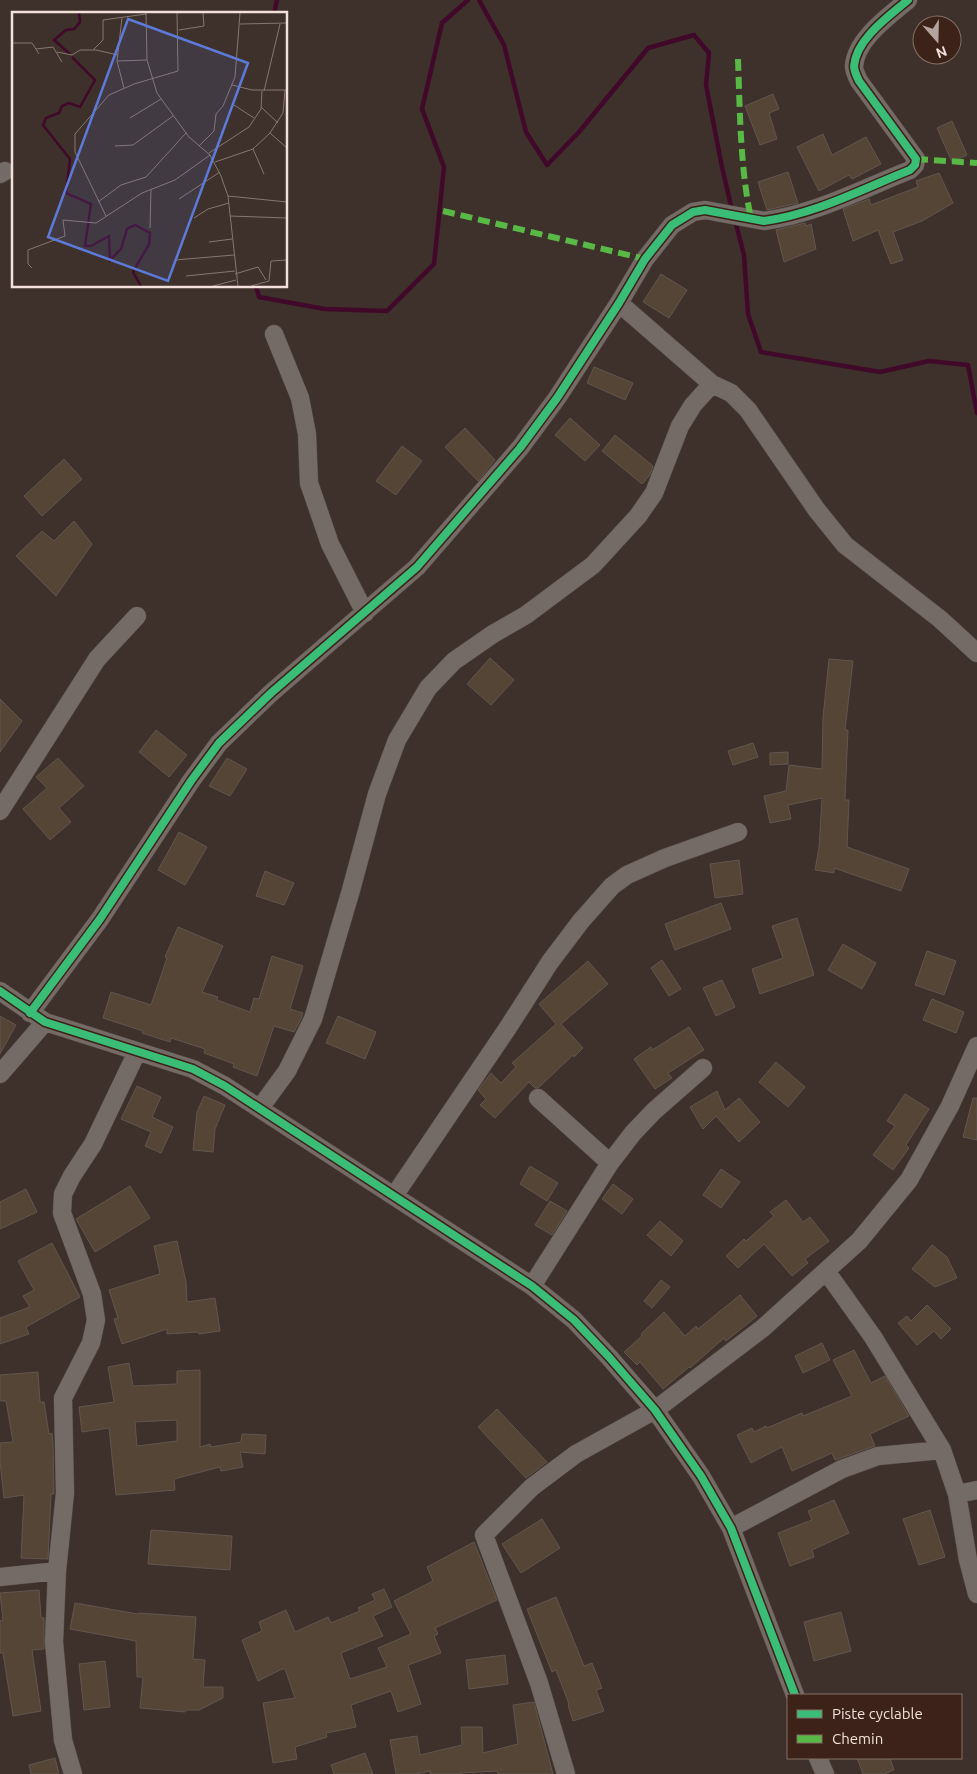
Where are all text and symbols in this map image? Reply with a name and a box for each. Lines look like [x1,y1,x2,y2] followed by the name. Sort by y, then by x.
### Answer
[12,12,288,288] inset map
[912,15,962,65] north arrow
[934,43,949,62] text: N
[787,1694,962,1759] legend
[832,1705,923,1722] text: Piste cyclable
[832,1730,883,1747] text: Chemin

